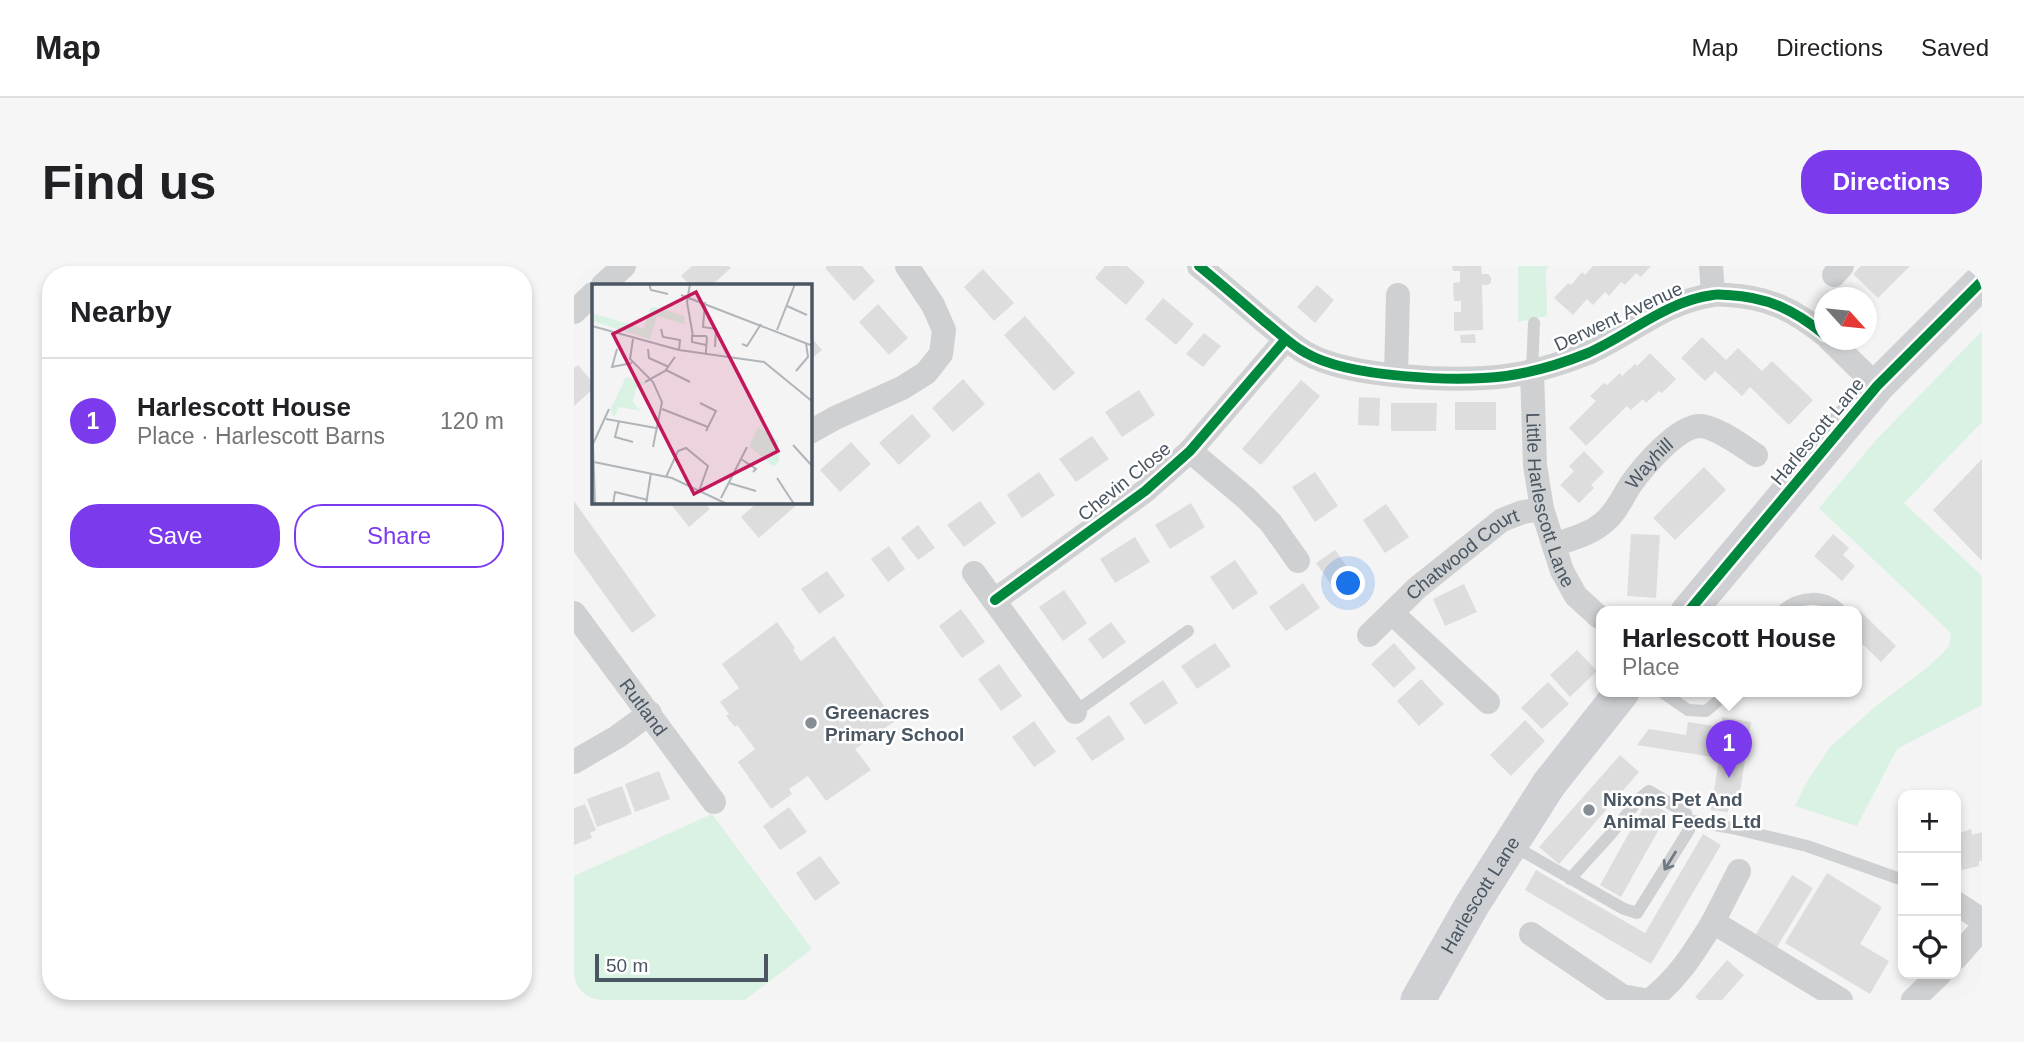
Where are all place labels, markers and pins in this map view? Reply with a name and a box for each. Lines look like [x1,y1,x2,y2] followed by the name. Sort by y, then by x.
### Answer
[825,702,964,745] place label: Greenacres Primary School
[803,715,819,731] marker: Greenacres Primary School
[1706,720,1752,778] pin: 1
[1603,789,1761,832] place label: Nixons Pet And Animal Feeds Ltd
[1581,802,1597,818] marker: Nixons Pet And Animal Feeds Ltd

